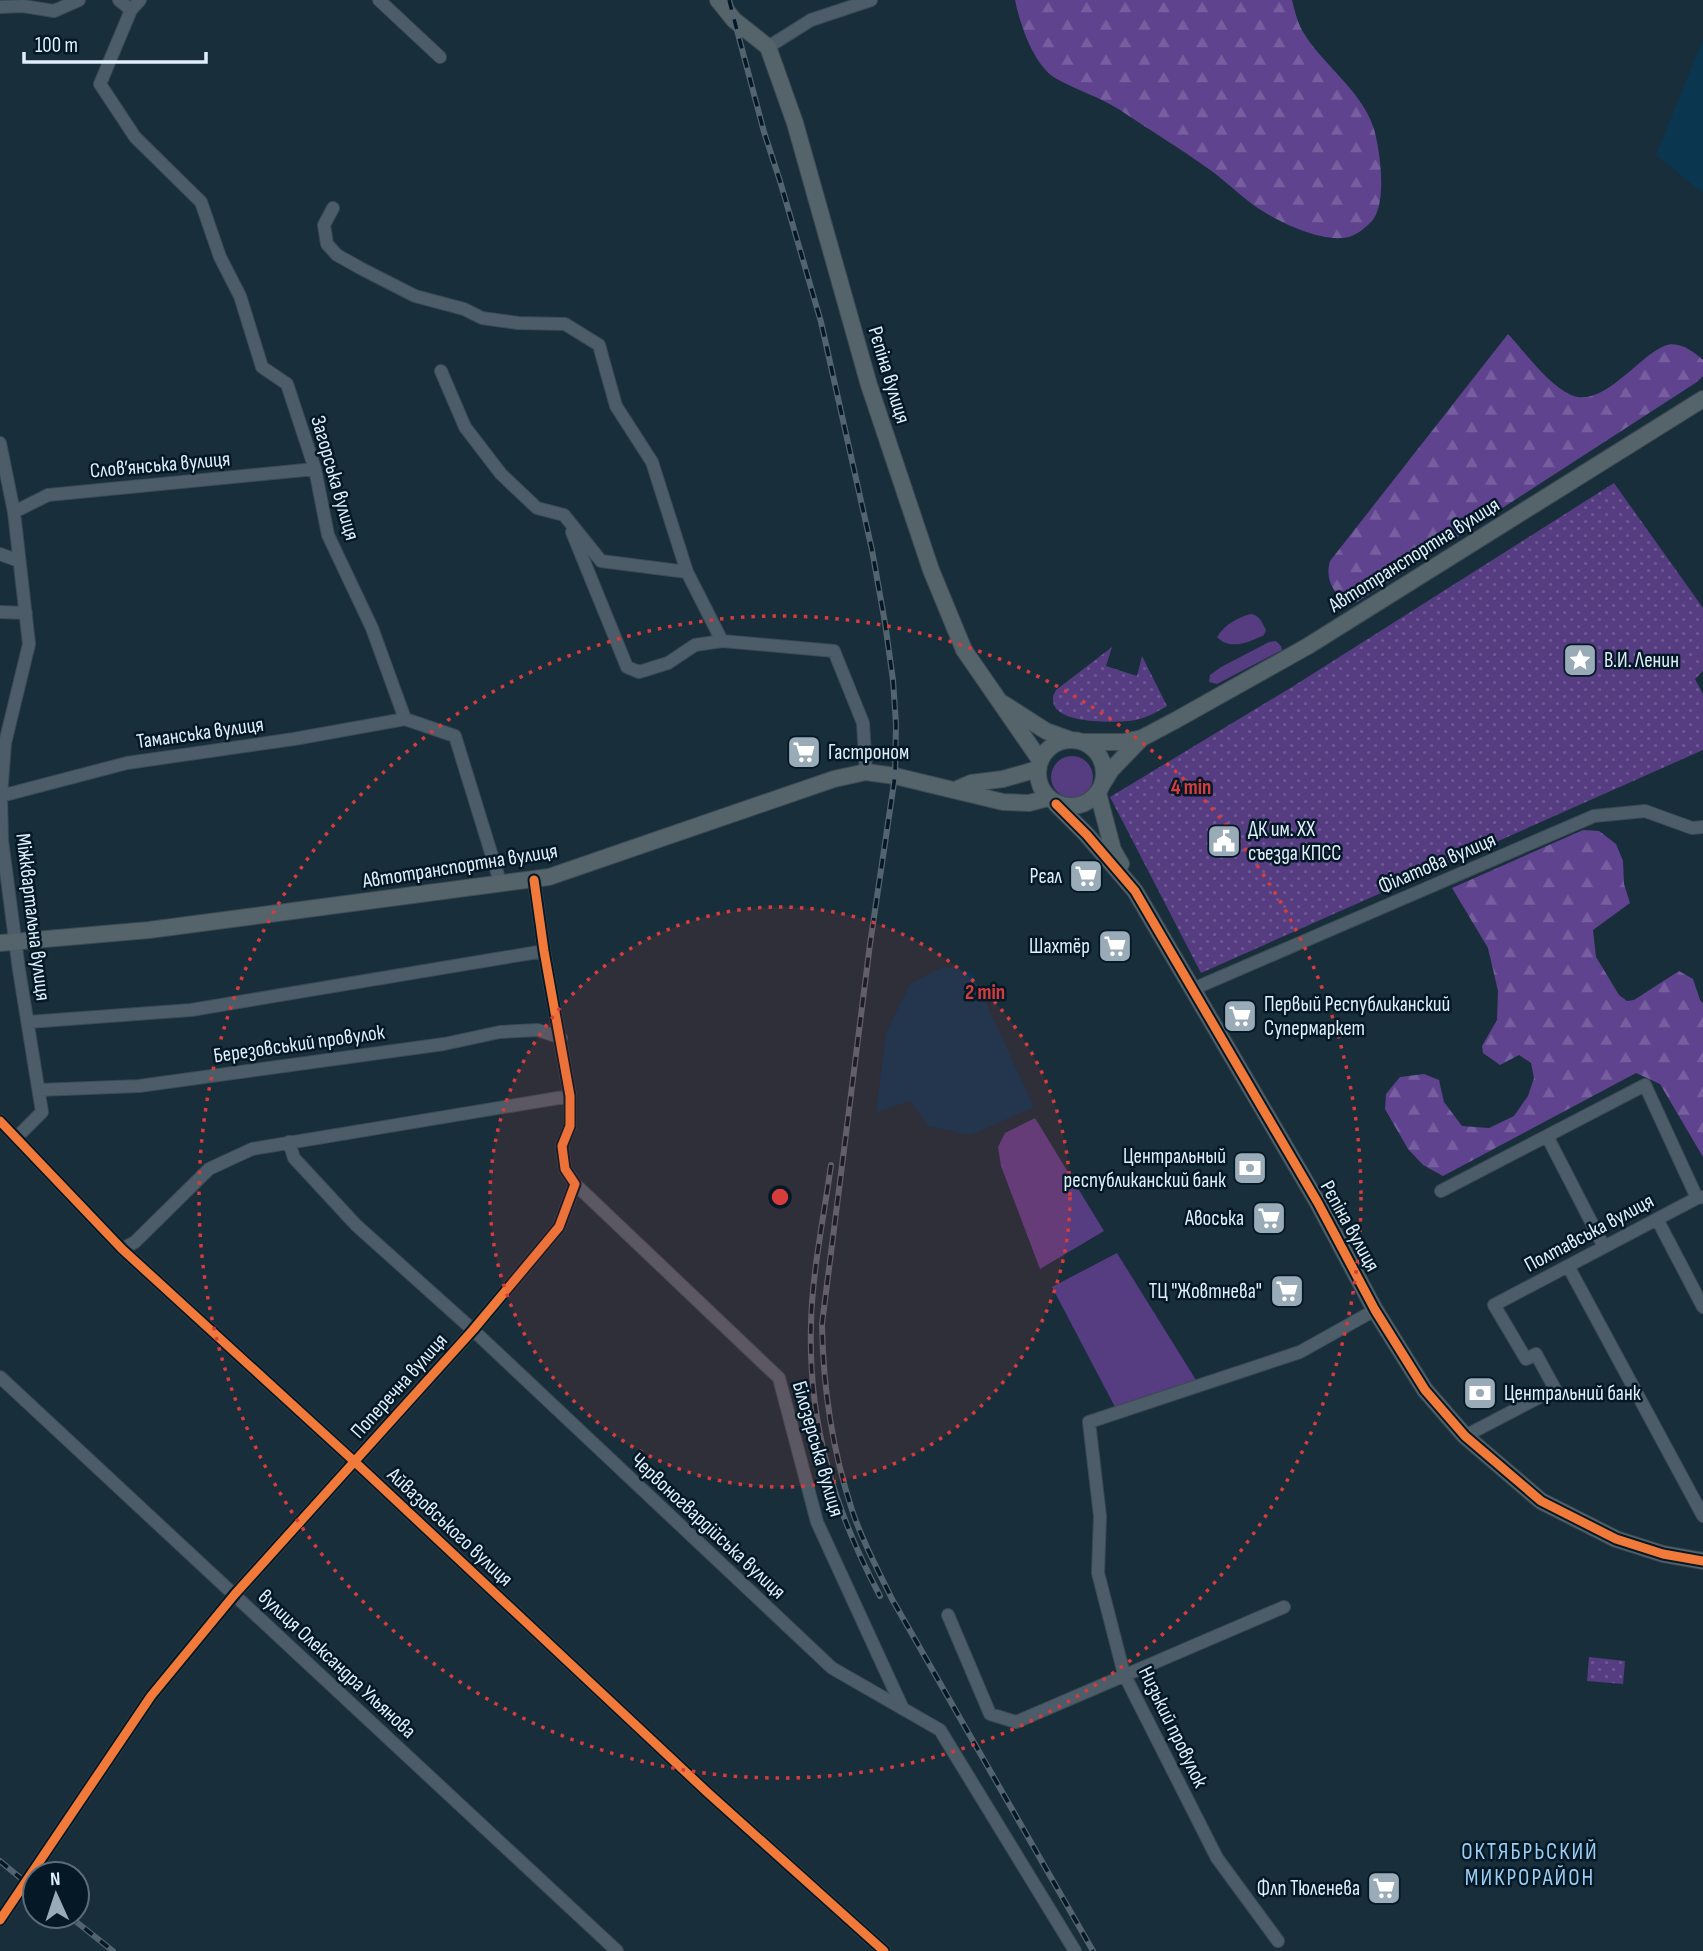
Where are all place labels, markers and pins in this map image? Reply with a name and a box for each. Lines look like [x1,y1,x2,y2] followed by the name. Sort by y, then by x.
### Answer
[1561,641,1599,679] place icon: В.И. Ленин
[1604,648,1679,673] place label: В.И. Ленин
[785,733,823,771] supermarket icon: Гастроном
[828,740,909,765] place label: Гастроном
[1248,817,1342,866] place label: ДК им. XX съезда КПСС
[1205,822,1243,860] public building icon: ДК им. XX съезда КПСС
[1067,857,1105,895] supermarket icon: Рєал
[1030,864,1063,889] place label: Рєал
[1096,927,1134,965] supermarket icon: Шахтёр
[1029,934,1090,959] place label: Шахтёр
[1264,992,1450,1041] place label: Первый Республиканский Супермаркет
[1221,997,1259,1035] supermarket icon: Первый Республиканский Супермаркет
[1064,1144,1226,1193] place label: Центральный республиканский банк
[1231,1149,1269,1187] bank icon: Центральный республиканский банк
[768,1185,792,1209] centre of rings
[1250,1199,1288,1237] supermarket icon: Авоська
[1184,1206,1244,1231] place label: Авоська
[1268,1272,1306,1310] supermarket icon: ТЦ "Жовтнева"
[1149,1279,1262,1304] place label: ТЦ "Жовтнева"
[1461,1374,1499,1412] bank icon: Центральний банк
[1504,1381,1641,1406] place label: Центральний банк
[1365,1869,1403,1907] supermarket icon: Флп Тюленева
[1257,1876,1360,1901] place label: Флп Тюленева

